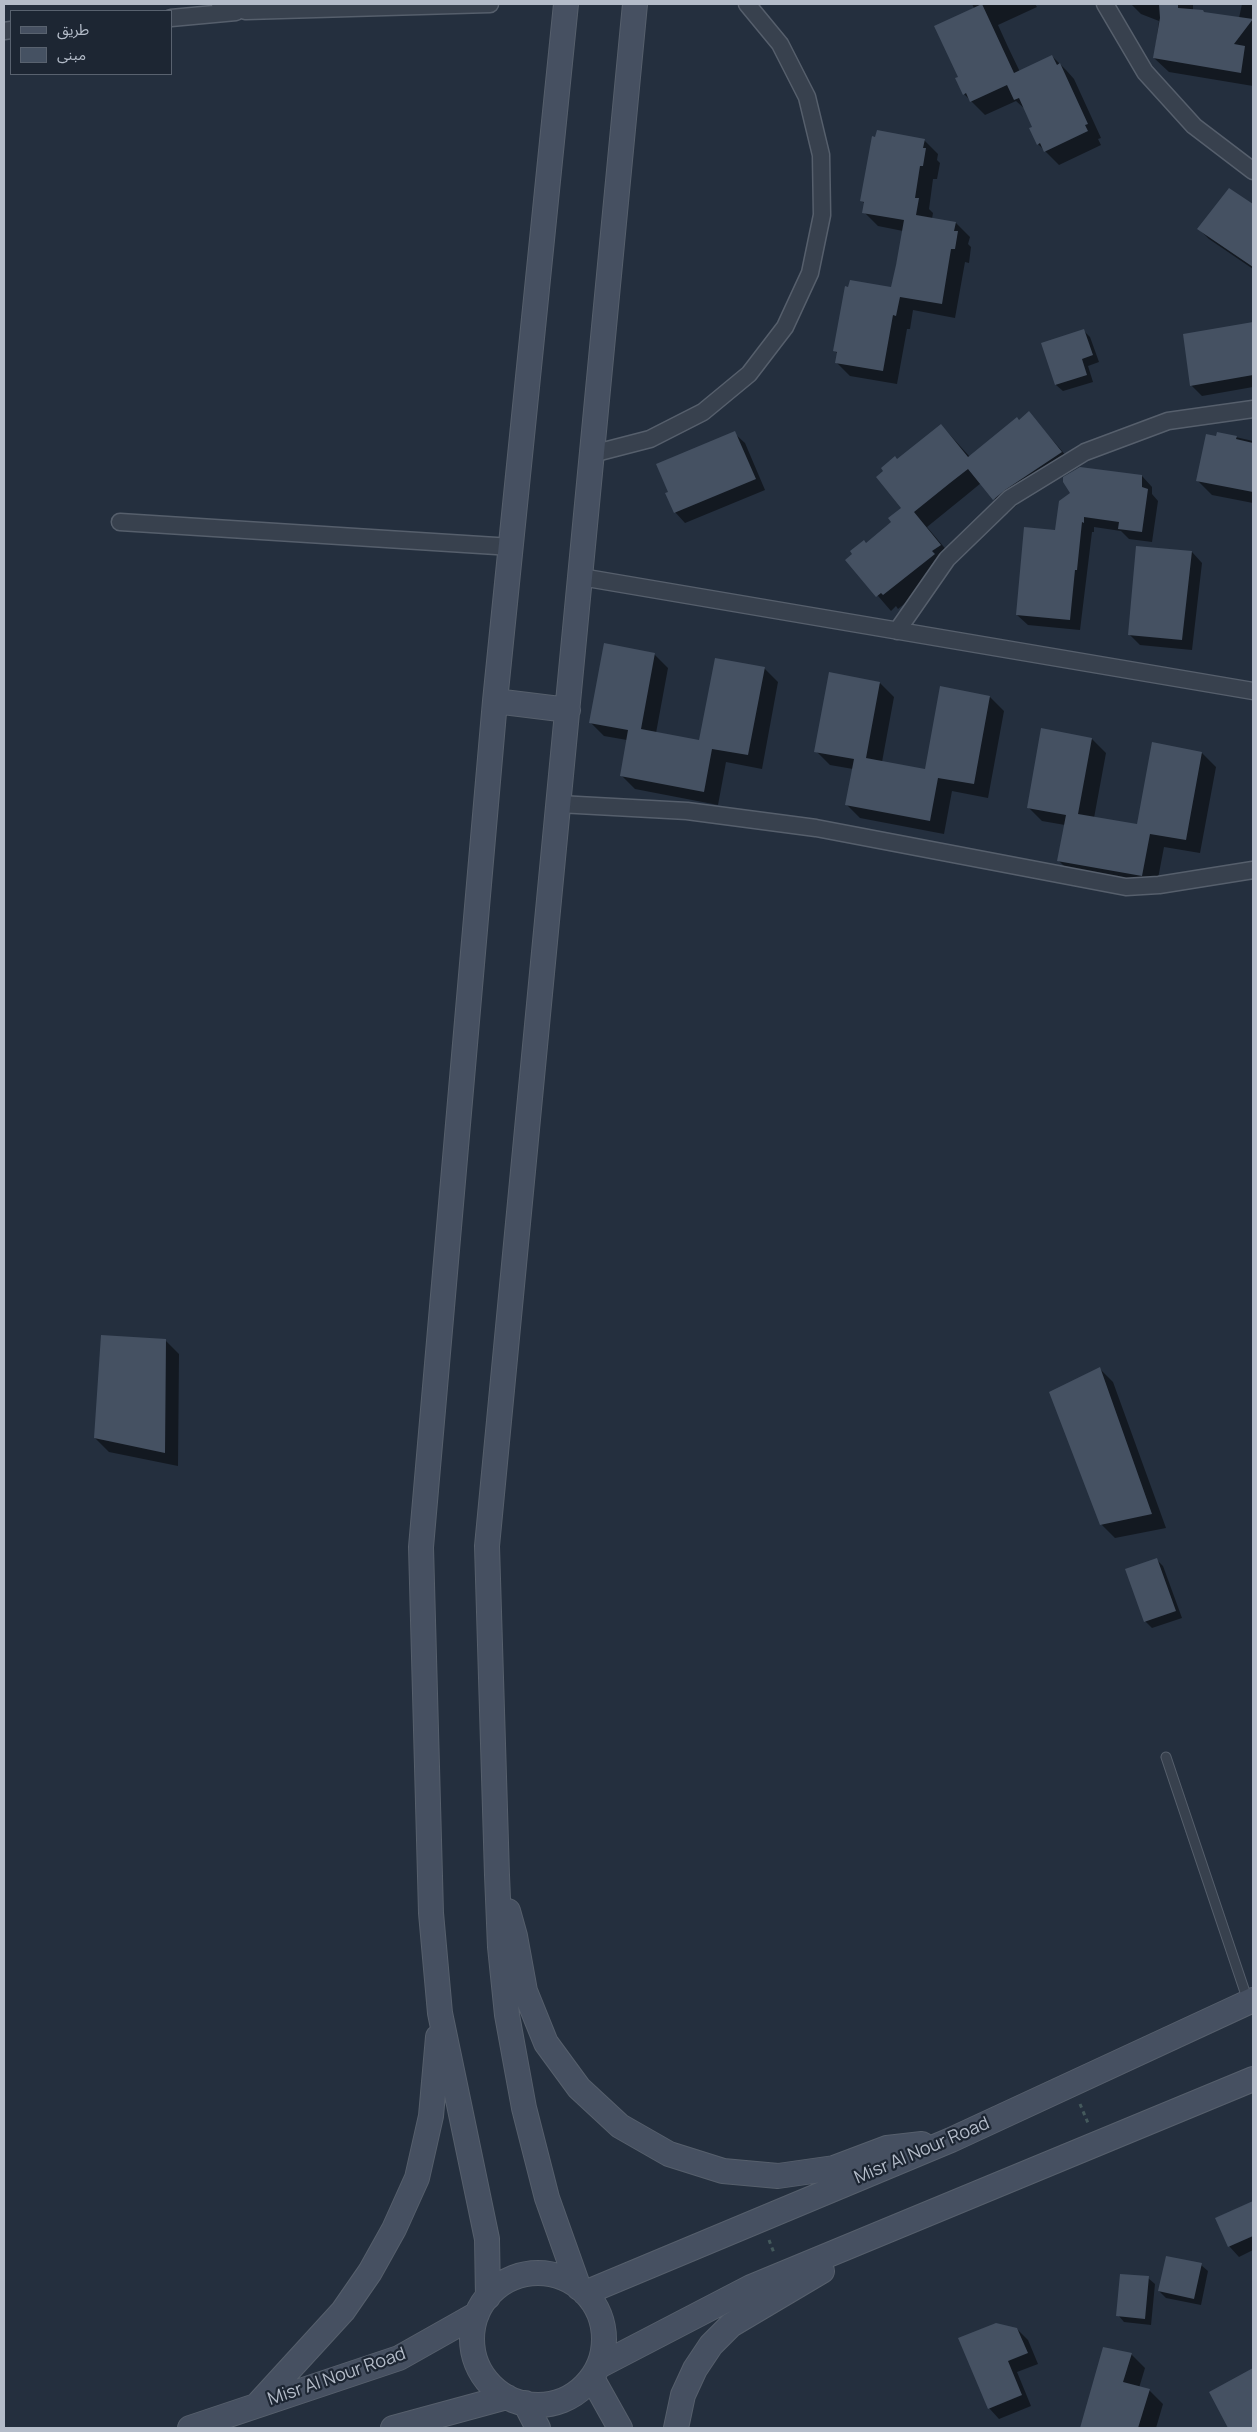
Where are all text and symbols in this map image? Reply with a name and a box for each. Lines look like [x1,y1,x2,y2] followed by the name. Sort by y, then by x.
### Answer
[10,10,172,75] legend
[57,19,89,40] text: طريق
[57,44,86,65] text: مبنى
[851,2113,993,2189] street label: Misr Al Nour Road
[265,2343,409,2411] street label: Misr Al Nour Road

